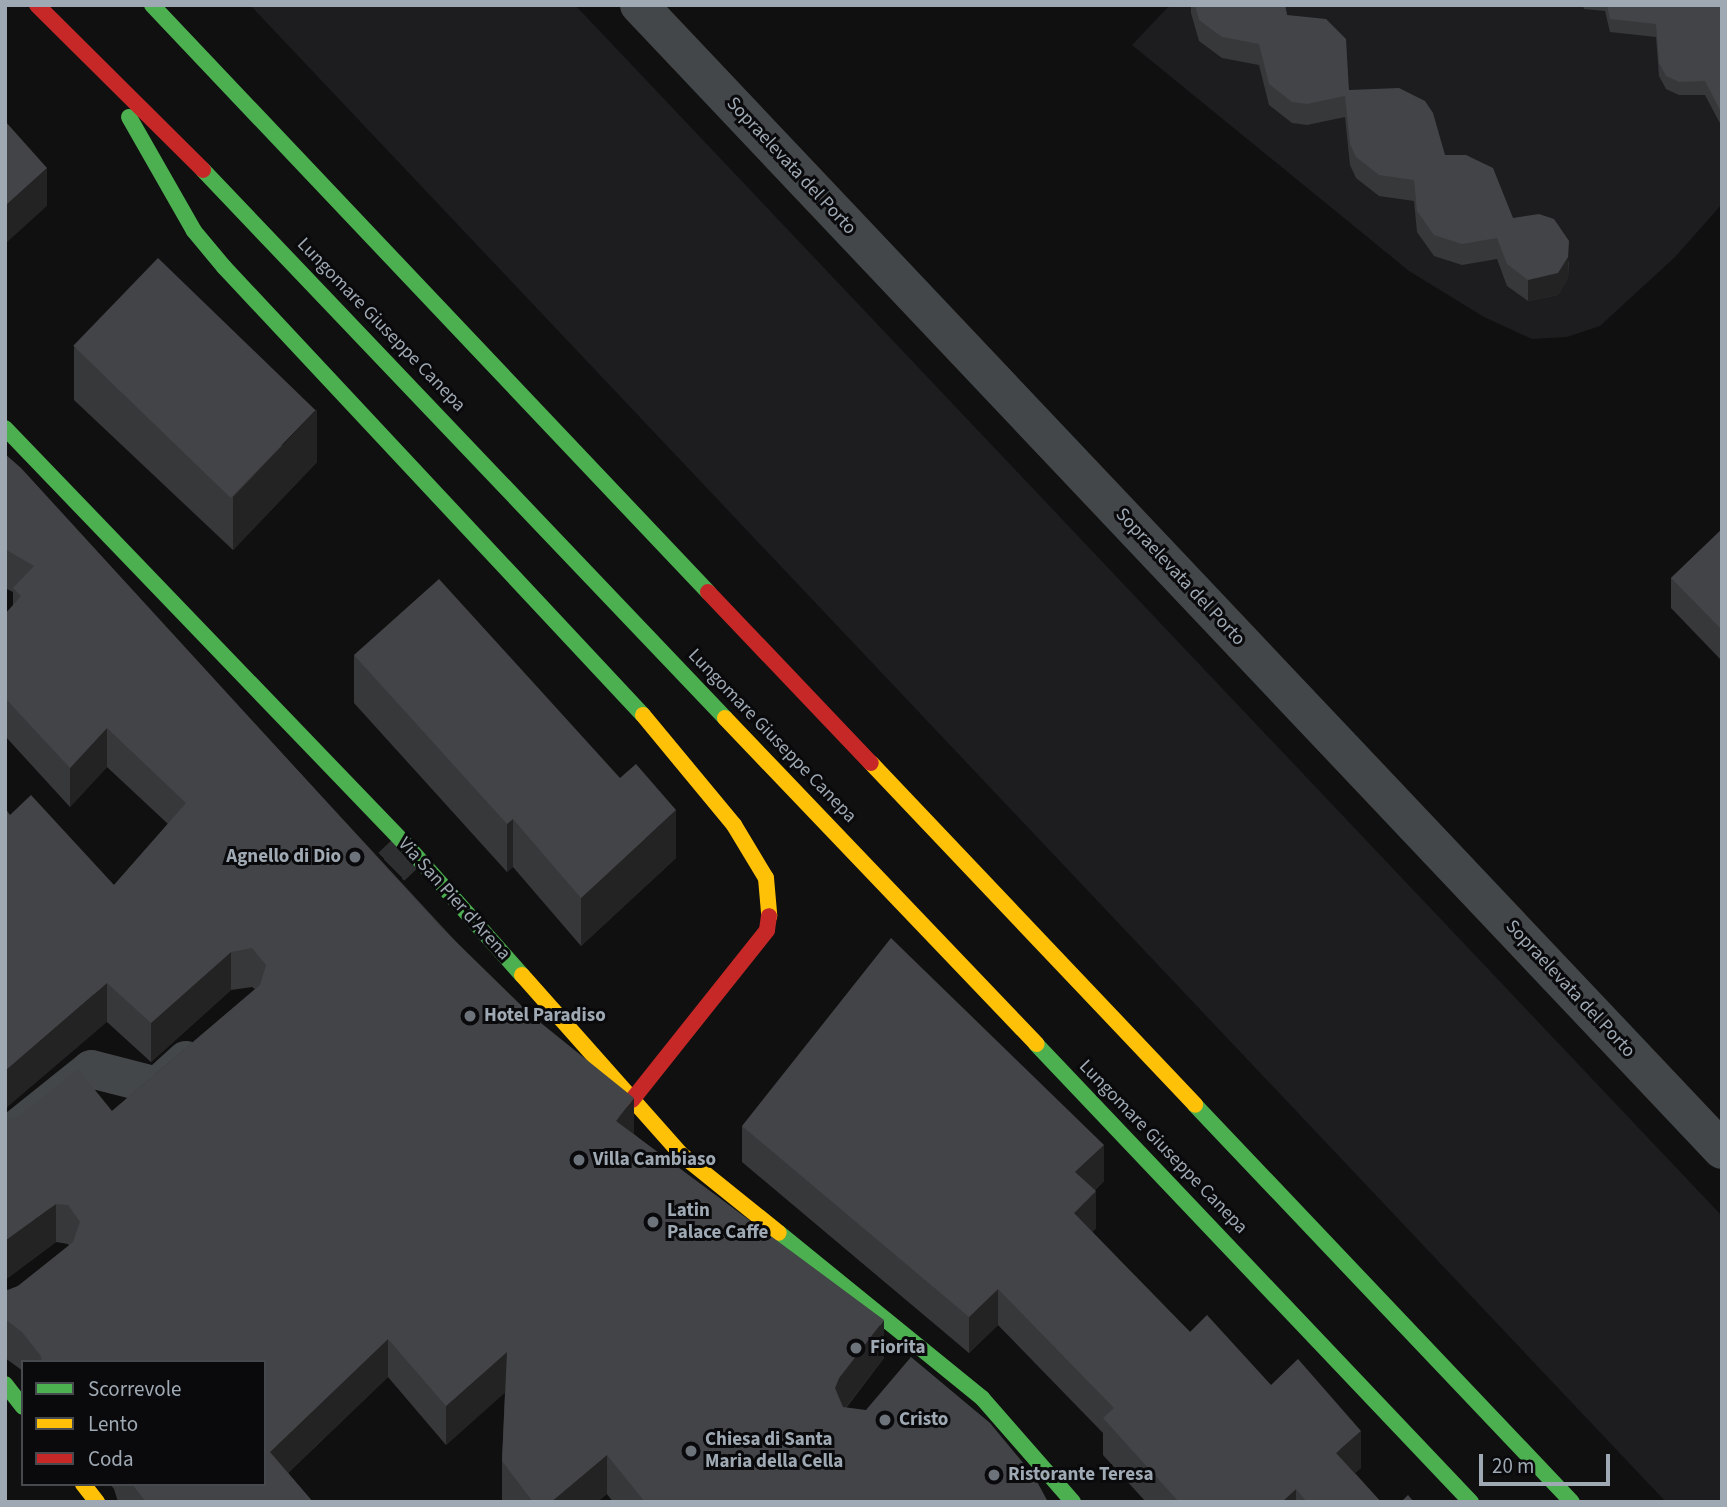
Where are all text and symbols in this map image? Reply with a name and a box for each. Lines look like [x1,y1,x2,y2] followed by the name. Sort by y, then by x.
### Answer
[721,92,861,240] street label: Sopraelevata del Porto
[292,233,470,417] street label: Lungomare Giuseppe Canepa
[1110,503,1250,651] street label: Sopraelevata del Porto
[683,644,861,828] street label: Lungomare Giuseppe Canepa
[393,833,515,965] street label: Via San Pier d'Arena
[226,846,341,868] place label: Agnello di Dio
[347,849,363,865] marker: Agnello di Dio
[1500,915,1640,1063] street label: Sopraelevata del Porto
[484,1005,606,1027] place label: Hotel Paradiso
[462,1008,478,1024] marker: Hotel Paradiso
[1074,1055,1252,1239] street label: Lungomare Giuseppe Canepa
[593,1149,716,1171] place label: Villa Cambiaso
[571,1152,587,1168] marker: Villa Cambiaso
[667,1200,768,1244] place label: Latin Palace Caffe
[645,1214,661,1230] marker: Latin Palace Caffe
[870,1337,925,1359] place label: Fiorita
[848,1340,864,1356] marker: Fiorita
[21,1360,266,1486] legend
[88,1374,182,1404] text: Scorrevole
[88,1409,138,1439] text: Lento
[899,1409,948,1431] place label: Cristo
[877,1412,893,1428] marker: Cristo
[705,1429,843,1473] place label: Chiesa di Santa Maria della Cella
[1482,1440,1613,1484] scale bar
[683,1443,699,1459] marker: Chiesa di Santa Maria della Cella
[88,1444,134,1474] text: Coda
[1492,1451,1534,1481] text: 20 m
[1008,1464,1153,1486] place label: Ristorante Teresa
[986,1467,1002,1483] marker: Ristorante Teresa

